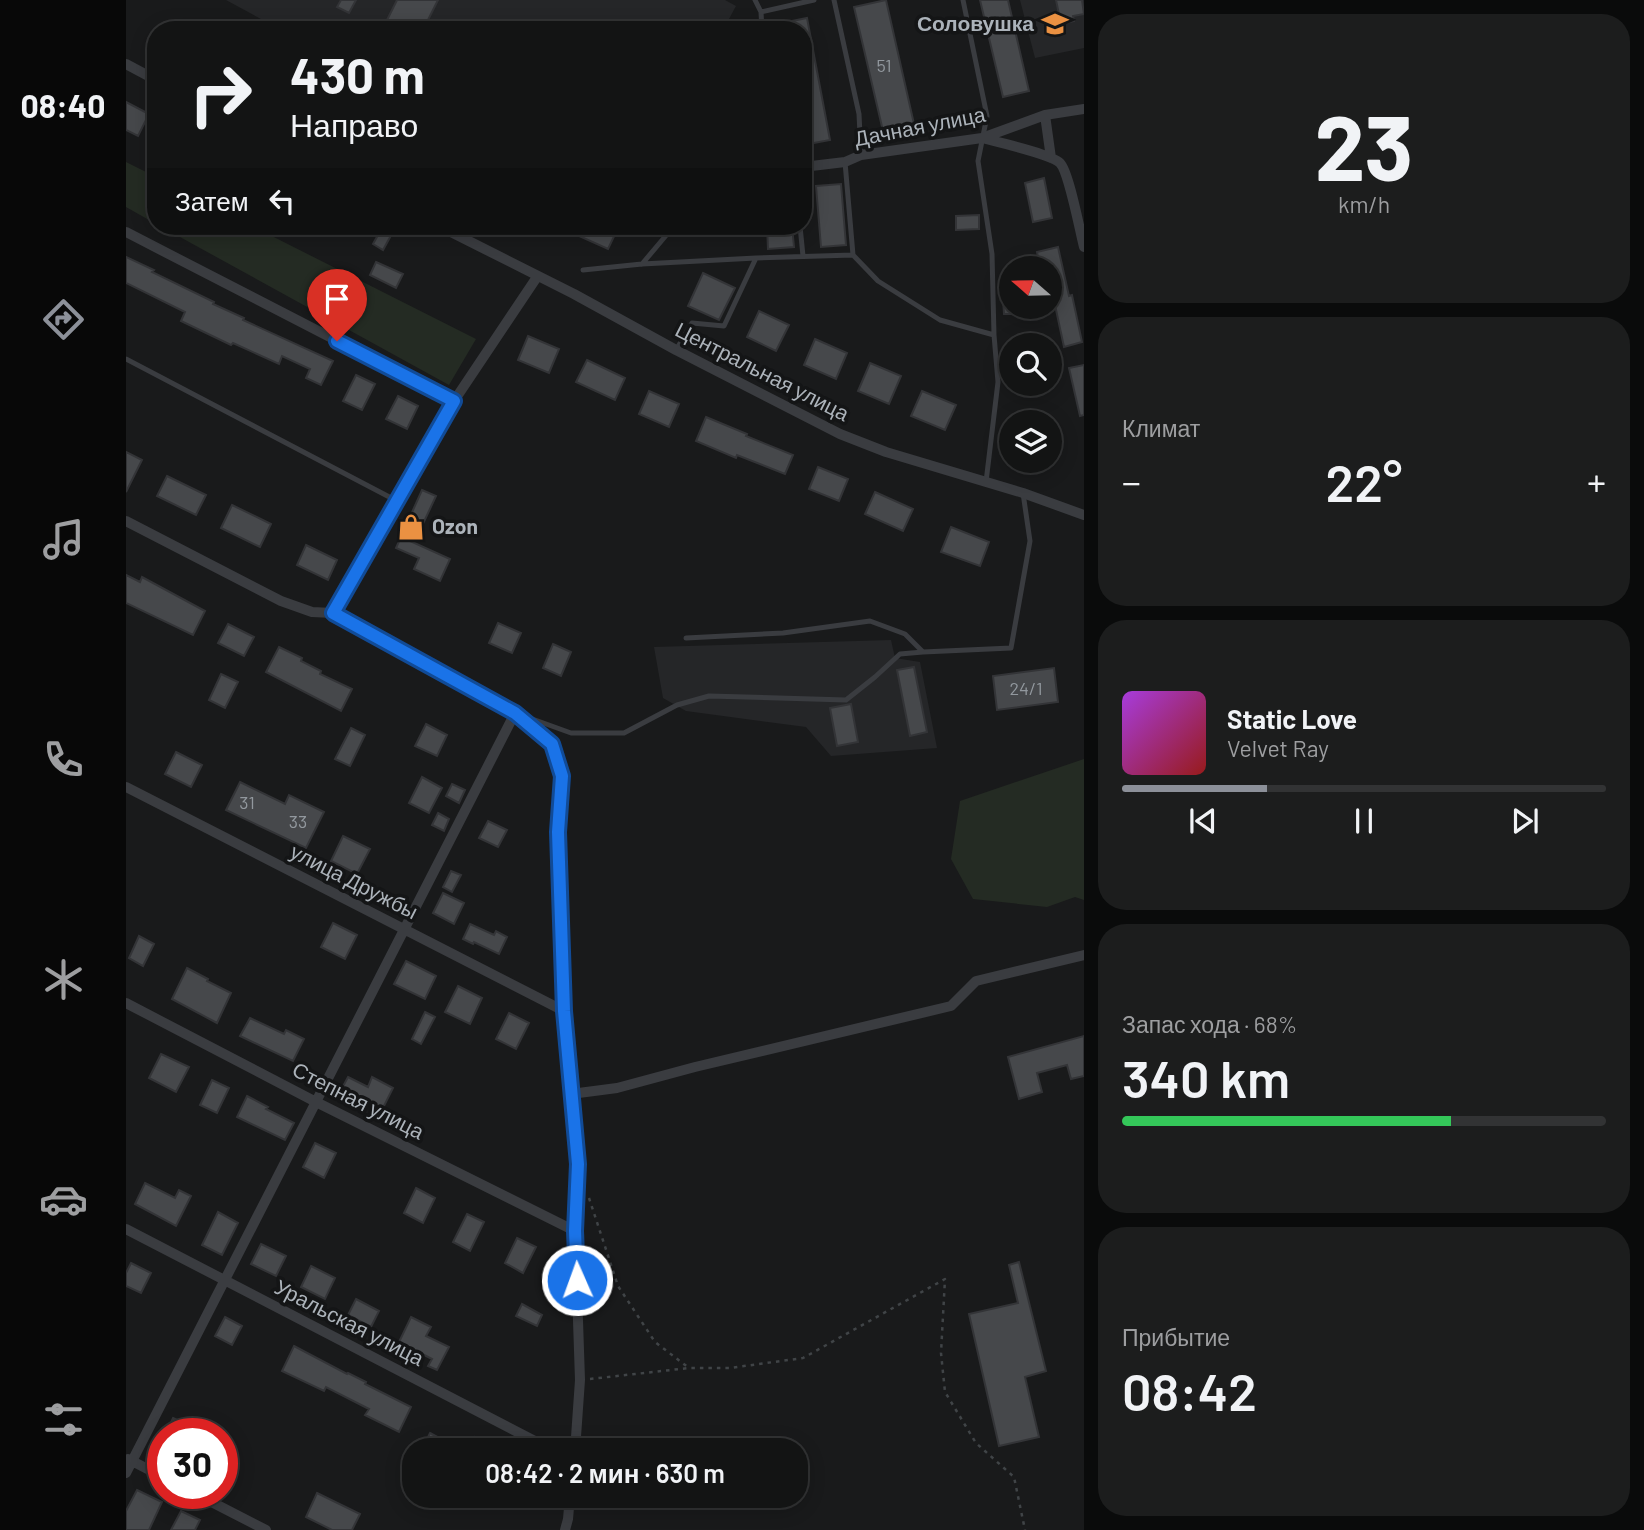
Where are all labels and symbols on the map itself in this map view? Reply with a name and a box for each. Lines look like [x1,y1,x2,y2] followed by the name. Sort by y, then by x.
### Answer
[1040,9,1070,39] school or university icon: Соловушка
[917,10,1034,35] place label: Соловушка
[876,54,892,76] house number: 51
[852,101,988,150] street label: Дачная улица
[999,256,1062,318] north arrow
[307,269,367,341] pin
[672,316,854,425] street label: Центральная улица
[396,512,426,542] shop icon: Ozon
[432,513,478,538] place label: Ozon
[1009,677,1043,699] house number: 24/1
[239,791,255,813] house number: 31
[289,810,307,832] house number: 33
[287,838,423,924] street label: улица Дружбы
[289,1056,429,1144] street label: Степная улица
[540,1243,614,1317] position arrow
[271,1273,429,1370] street label: Уральская улица
[147,1418,238,1509] speed limit sign: 30

